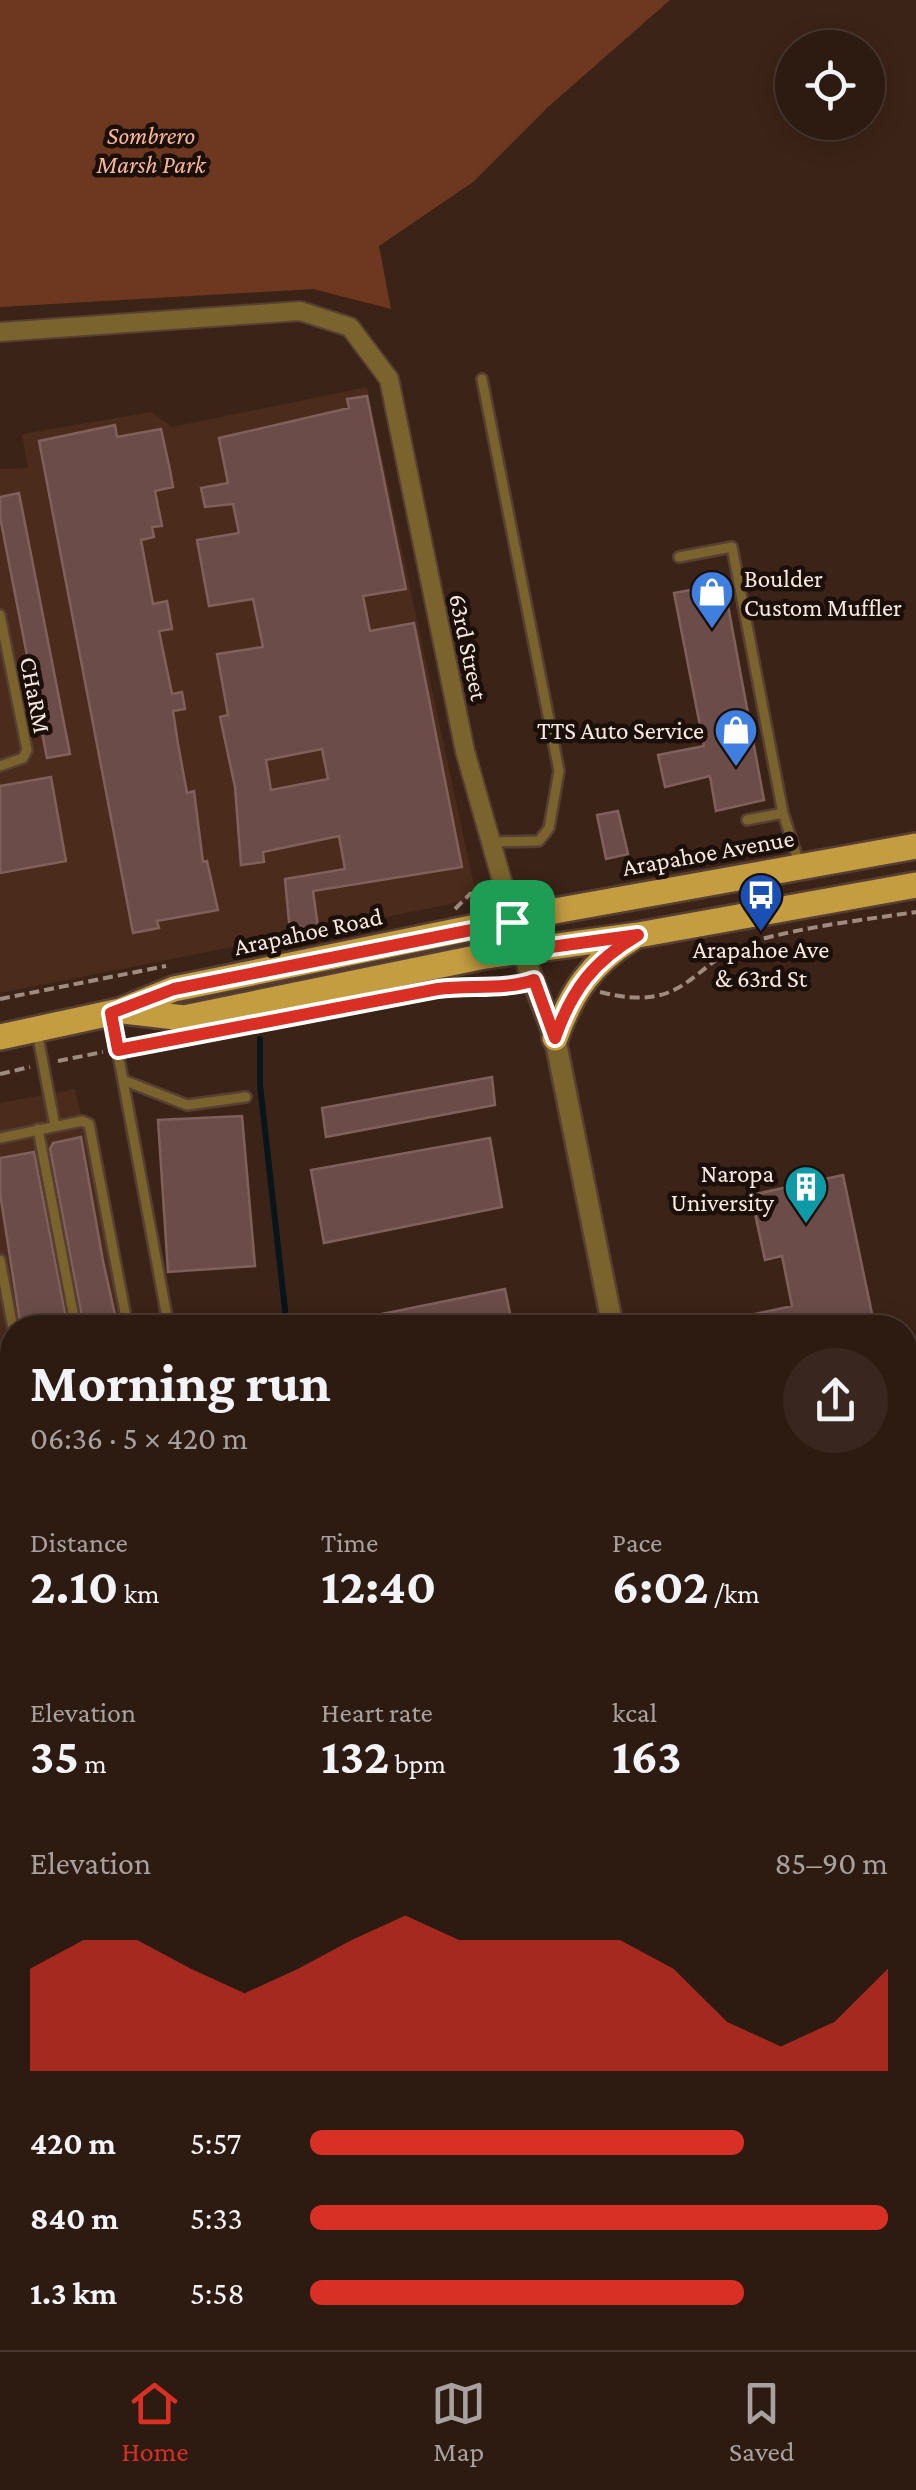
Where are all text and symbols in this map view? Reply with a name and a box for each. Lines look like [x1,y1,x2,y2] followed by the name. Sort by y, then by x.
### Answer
[775,30,885,140] map controls
[775,30,885,140] button: locate
[96,122,207,178] park label: Sombrero Marsh Park
[744,565,902,621] place label: Boulder Custom Muffler
[689,569,735,630] shop icon: Boulder Custom Muffler
[444,591,493,704] street label: 63rd Street
[15,655,56,736] street label: CHaRM
[713,707,759,768] shop icon: TTS Auto Service
[537,717,704,744] place label: TTS Auto Service
[620,824,796,882] street label: Arapahoe Avenue
[738,872,784,933] bus stop icon: Arapahoe Ave & 63rd St
[470,880,555,965] pin
[485,895,540,950] icon: arrive
[231,903,385,961] street label: Arapahoe Road
[693,936,829,992] place label: Arapahoe Ave & 63rd St
[671,1160,774,1217] place label: Naropa University
[783,1164,829,1225] building icon: Naropa University
[783,1348,888,1453] button: share
[30,1352,331,1413] text: Morning run
[30,1420,248,1456] text: 06:36 · 5 × 420 m
[30,1527,128,1558] text: Distance
[321,1527,378,1558] text: Time
[612,1527,662,1558] text: Pace
[30,1558,118,1614] text: 2.10
[321,1558,436,1614] text: 12:40
[612,1558,709,1614] text: 6:02
[118,1578,160,1609] text: km
[709,1578,760,1609] text: /km
[30,1697,136,1728] text: Elevation
[321,1697,433,1728] text: Heart rate
[612,1697,657,1728] text: kcal
[30,1728,79,1784] text: 35
[321,1728,389,1784] text: 132
[612,1728,682,1784] text: 163
[79,1748,107,1779] text: m
[389,1748,446,1779] text: bpm
[30,1845,151,1881] text: Elevation
[774,1845,888,1881] text: 85–90 m
[30,2125,116,2161] text: 420 m
[190,2125,241,2161] text: 5:57
[30,2200,119,2236] text: 840 m
[190,2200,243,2236] text: 5:33
[30,2275,117,2311] text: 1.3 km
[190,2275,245,2311] text: 5:58
[121,2376,188,2467] tab: Home
[431,2376,486,2467] tab: Map
[729,2376,795,2467] tab: Saved

